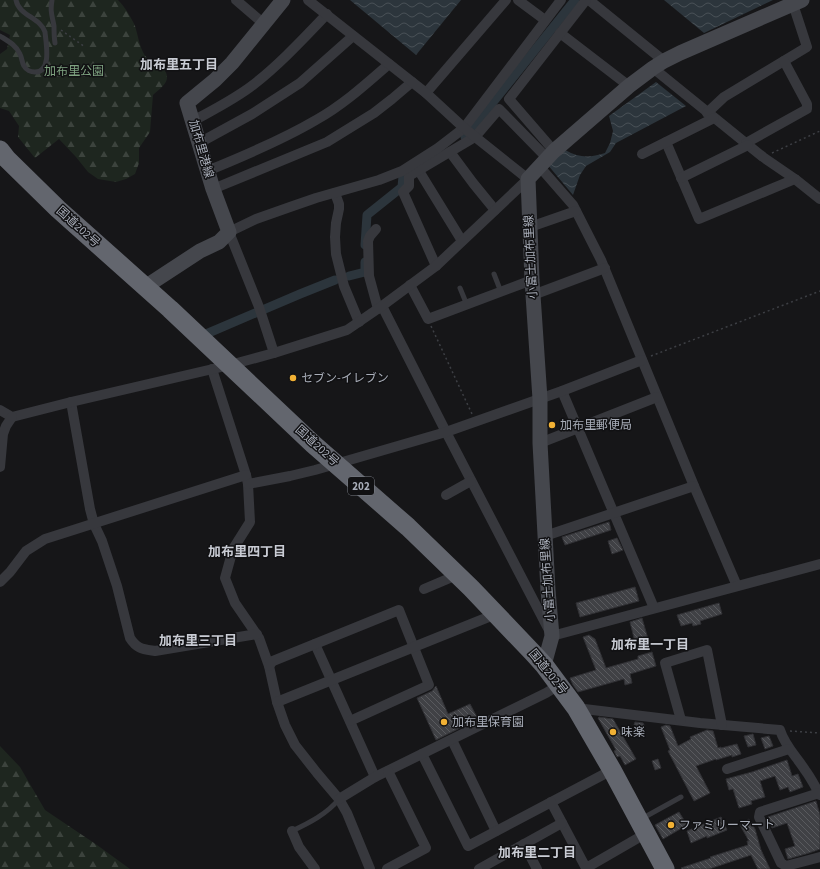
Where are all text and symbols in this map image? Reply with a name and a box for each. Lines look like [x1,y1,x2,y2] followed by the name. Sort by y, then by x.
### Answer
[140,56,218,74] district label: 加布里五丁目
[44,63,104,80] park label: 加布里公園
[185,118,217,180] street label: 加布里港線
[52,203,104,251] street label: 国道202号
[520,215,542,299] street label: 小富士加布里線
[301,370,389,387] place label: セブン-イレブン
[288,373,298,383] marker: セブン-イレブン
[560,417,632,434] place label: 加布里郵便局
[547,420,557,430] marker: 加布里郵便局
[291,422,343,470] street label: 国道202号
[348,477,374,495] road number: 202
[537,538,559,622] street label: 小富士加布里線
[208,543,286,561] district label: 加布里四丁目
[159,632,237,650] district label: 加布里三丁目
[611,636,689,654] district label: 加布里一丁目
[524,646,572,698] street label: 国道202号
[452,714,524,731] place label: 加布里保育園
[439,717,449,727] marker: 加布里保育園
[621,724,645,741] place label: 味楽
[608,727,618,737] marker: 味楽
[679,817,775,834] place label: ファミリーマート
[666,820,676,830] marker: ファミリーマート
[498,844,576,862] district label: 加布里二丁目

